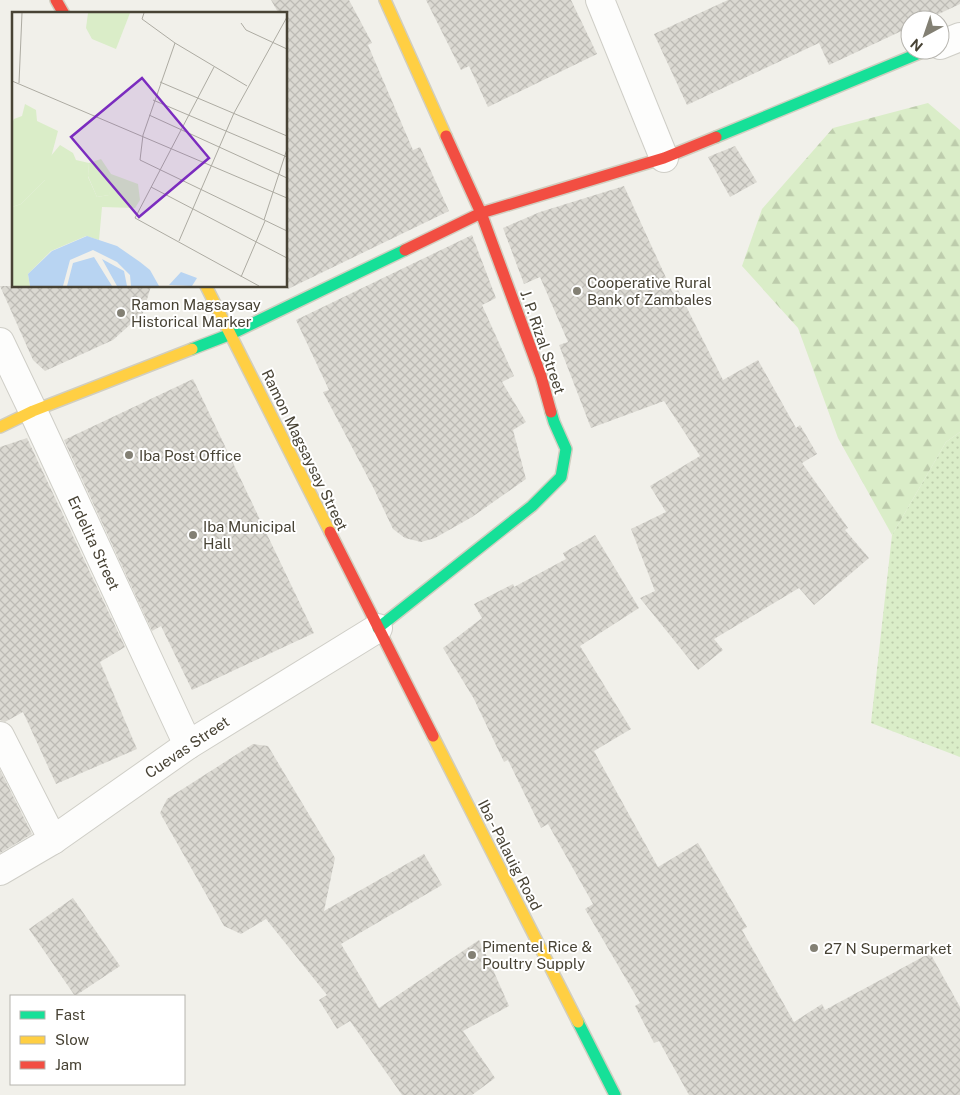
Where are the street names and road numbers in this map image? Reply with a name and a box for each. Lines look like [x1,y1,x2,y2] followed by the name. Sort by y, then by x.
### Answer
[517,288,569,396] street label: J. P. Rizal Street
[259,367,352,534] street label: Ramon Magsaysay Street
[65,493,123,593] street label: Erdelita Street
[142,712,233,781] street label: Cuevas Street
[475,797,545,913] street label: Iba - Palauig Road

